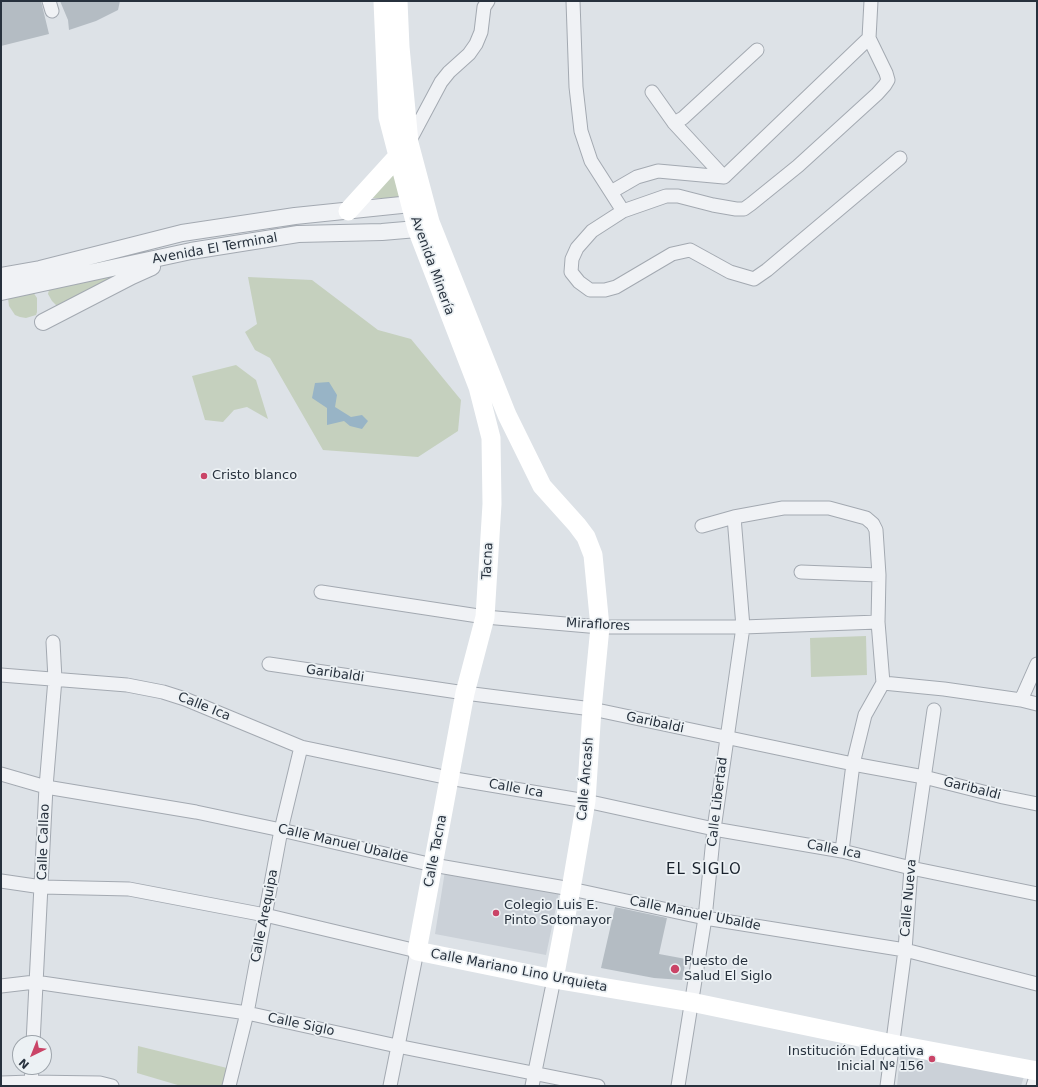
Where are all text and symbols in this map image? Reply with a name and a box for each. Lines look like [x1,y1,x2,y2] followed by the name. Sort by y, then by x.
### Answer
[407,214,457,318] street label: Avenida Minería
[151,230,279,268] street label: Avenida El Terminal
[212,468,297,484] place label: Cristo blanco
[199,471,209,481] marker: Cristo blanco
[479,542,497,580] street label: Tacna
[566,616,630,634] street label: Miraflores
[305,662,365,686] street label: Garibaldi
[175,689,233,725] street label: Calle Ica
[625,709,685,737] street label: Garibaldi
[575,737,597,821] street label: Calle Áncash
[705,756,731,848] street label: Calle Libertad
[942,774,1002,804] street label: Garibaldi
[487,777,545,801] street label: Calle Ica
[35,803,53,881] street label: Calle Callao
[421,813,451,889] street label: Calle Tacna
[276,821,410,867] street label: Calle Manuel Ubalde
[805,837,863,863] street label: Calle Ica
[898,858,920,938] street label: Calle Nueva
[666,861,742,879] district label: EL SIGLO
[248,868,282,964] street label: Calle Arequipa
[628,894,762,934] street label: Calle Manuel Ubalde
[504,898,611,929] place label: Colegio Luis E. Pinto Sotomayor
[491,908,501,918] marker: Colegio Luis E. Pinto Sotomayor
[429,946,609,996] street label: Calle Mariano Lino Urquieta
[684,954,772,985] place label: Puesto de Salud El Siglo
[669,963,681,975] marker: Puesto de Salud El Siglo
[266,1010,336,1040] street label: Calle Siglo
[12,1035,52,1075] north arrow
[788,1044,924,1075] place label: Institución Educativa Inicial Nº 156
[927,1054,937,1064] marker: Institución Educativa Inicial Nº 156
[16,1056,32,1071] text: N

